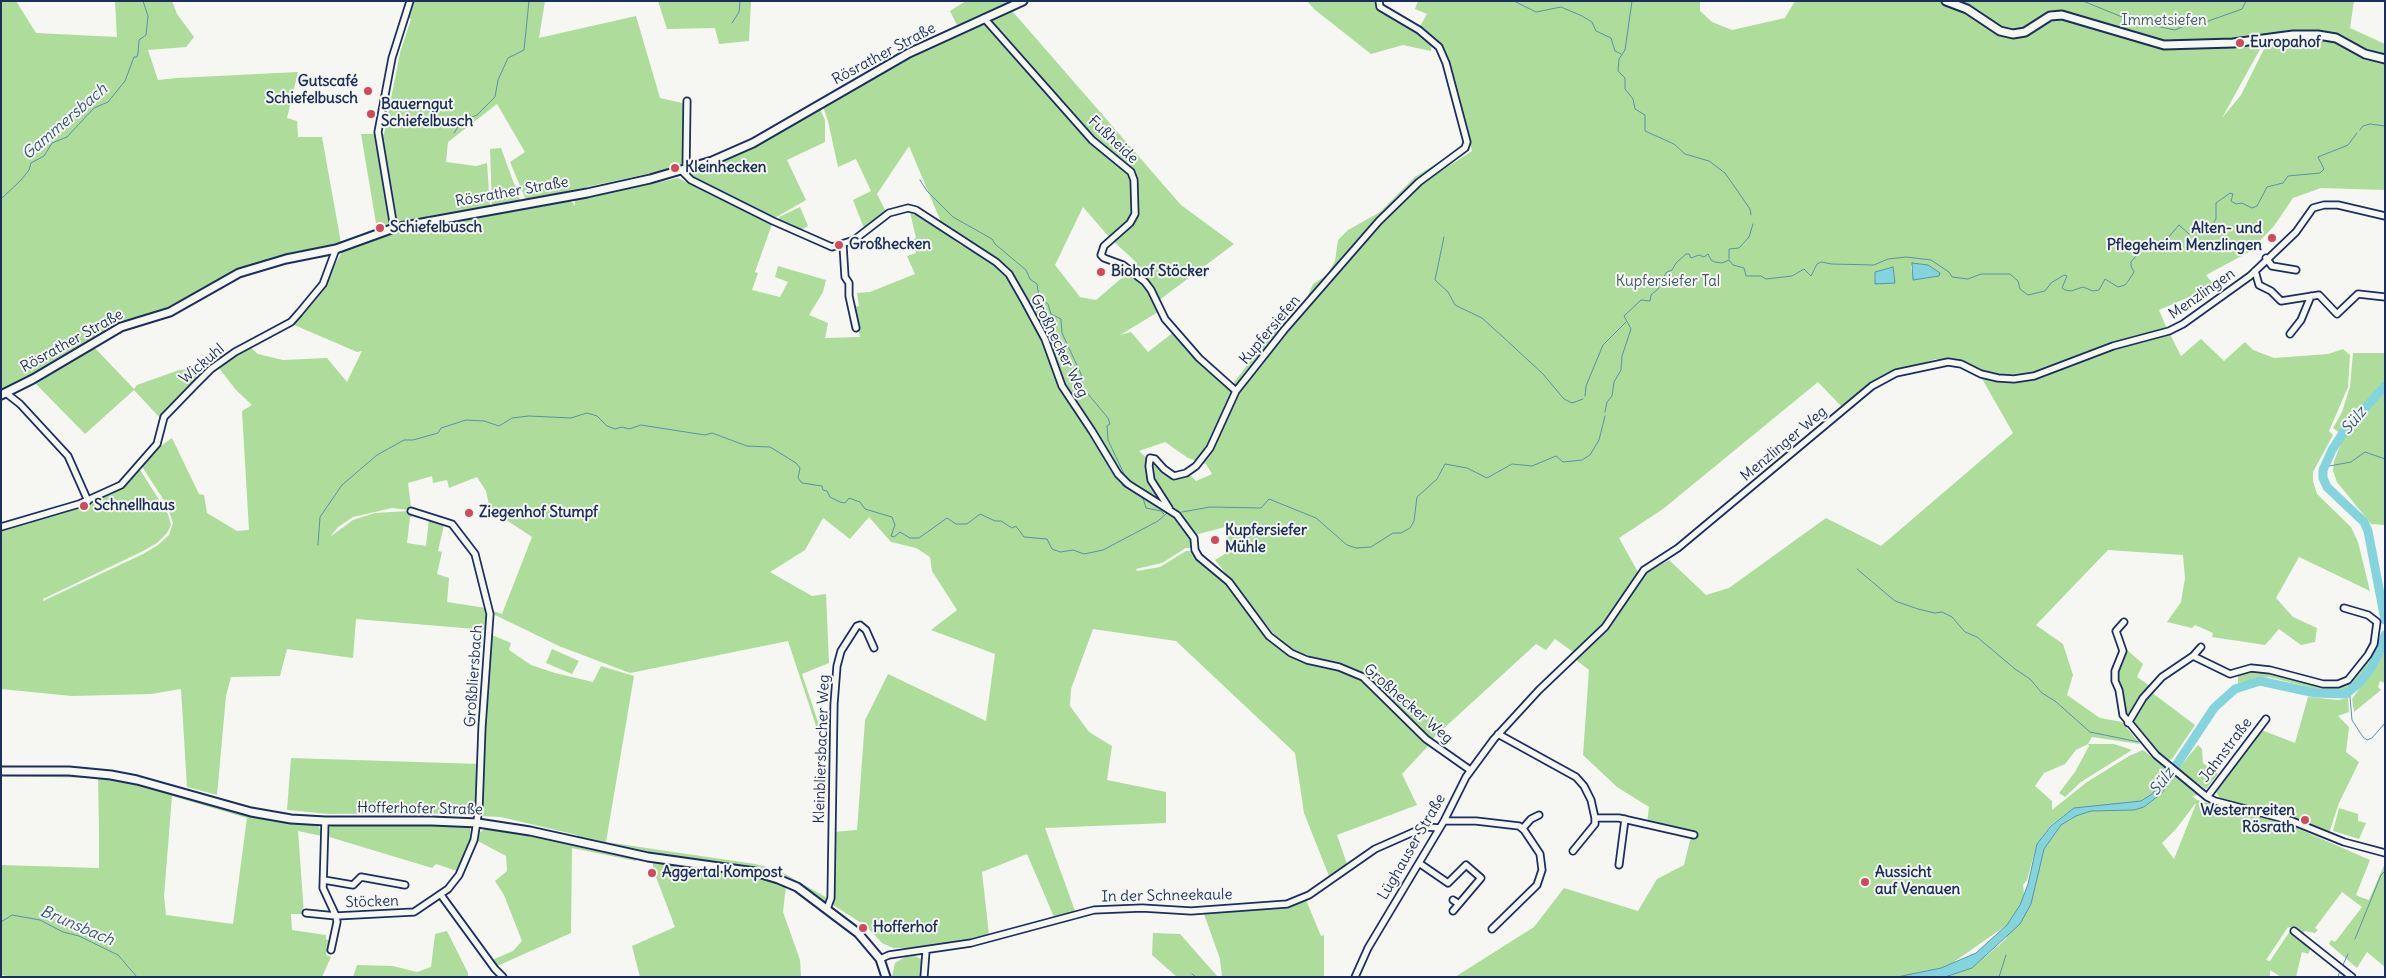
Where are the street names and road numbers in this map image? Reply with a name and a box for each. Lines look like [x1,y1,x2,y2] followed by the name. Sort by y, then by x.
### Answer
[829,19,939,89] street label: Rösrather Straße
[1084,112,1142,168] street label: Fußheide
[454,173,570,211] street label: Rösrather Straße
[2165,265,2239,323] street label: Menzlingen
[1026,291,1092,401] street label: Großhecker Weg
[1236,292,1304,368] street label: Kupfersiefen
[18,305,126,377] street label: Rösrather Straße
[176,340,228,388] street label: Wickuhl
[1737,403,1831,485] street label: Menzlinger Weg
[461,624,487,728] street label: Großbliersbach
[1360,660,1456,748] street label: Großhecker Weg
[810,674,834,824] street label: Kleinbliersbacher Weg
[2196,714,2256,786] street label: Jahnstraße
[1374,791,1450,903] street label: Lüghauser Straße
[357,799,483,819] street label: Hofferhofer Straße
[1101,886,1233,906] street label: In der Schneekaule
[345,892,399,912] street label: Stöcken

